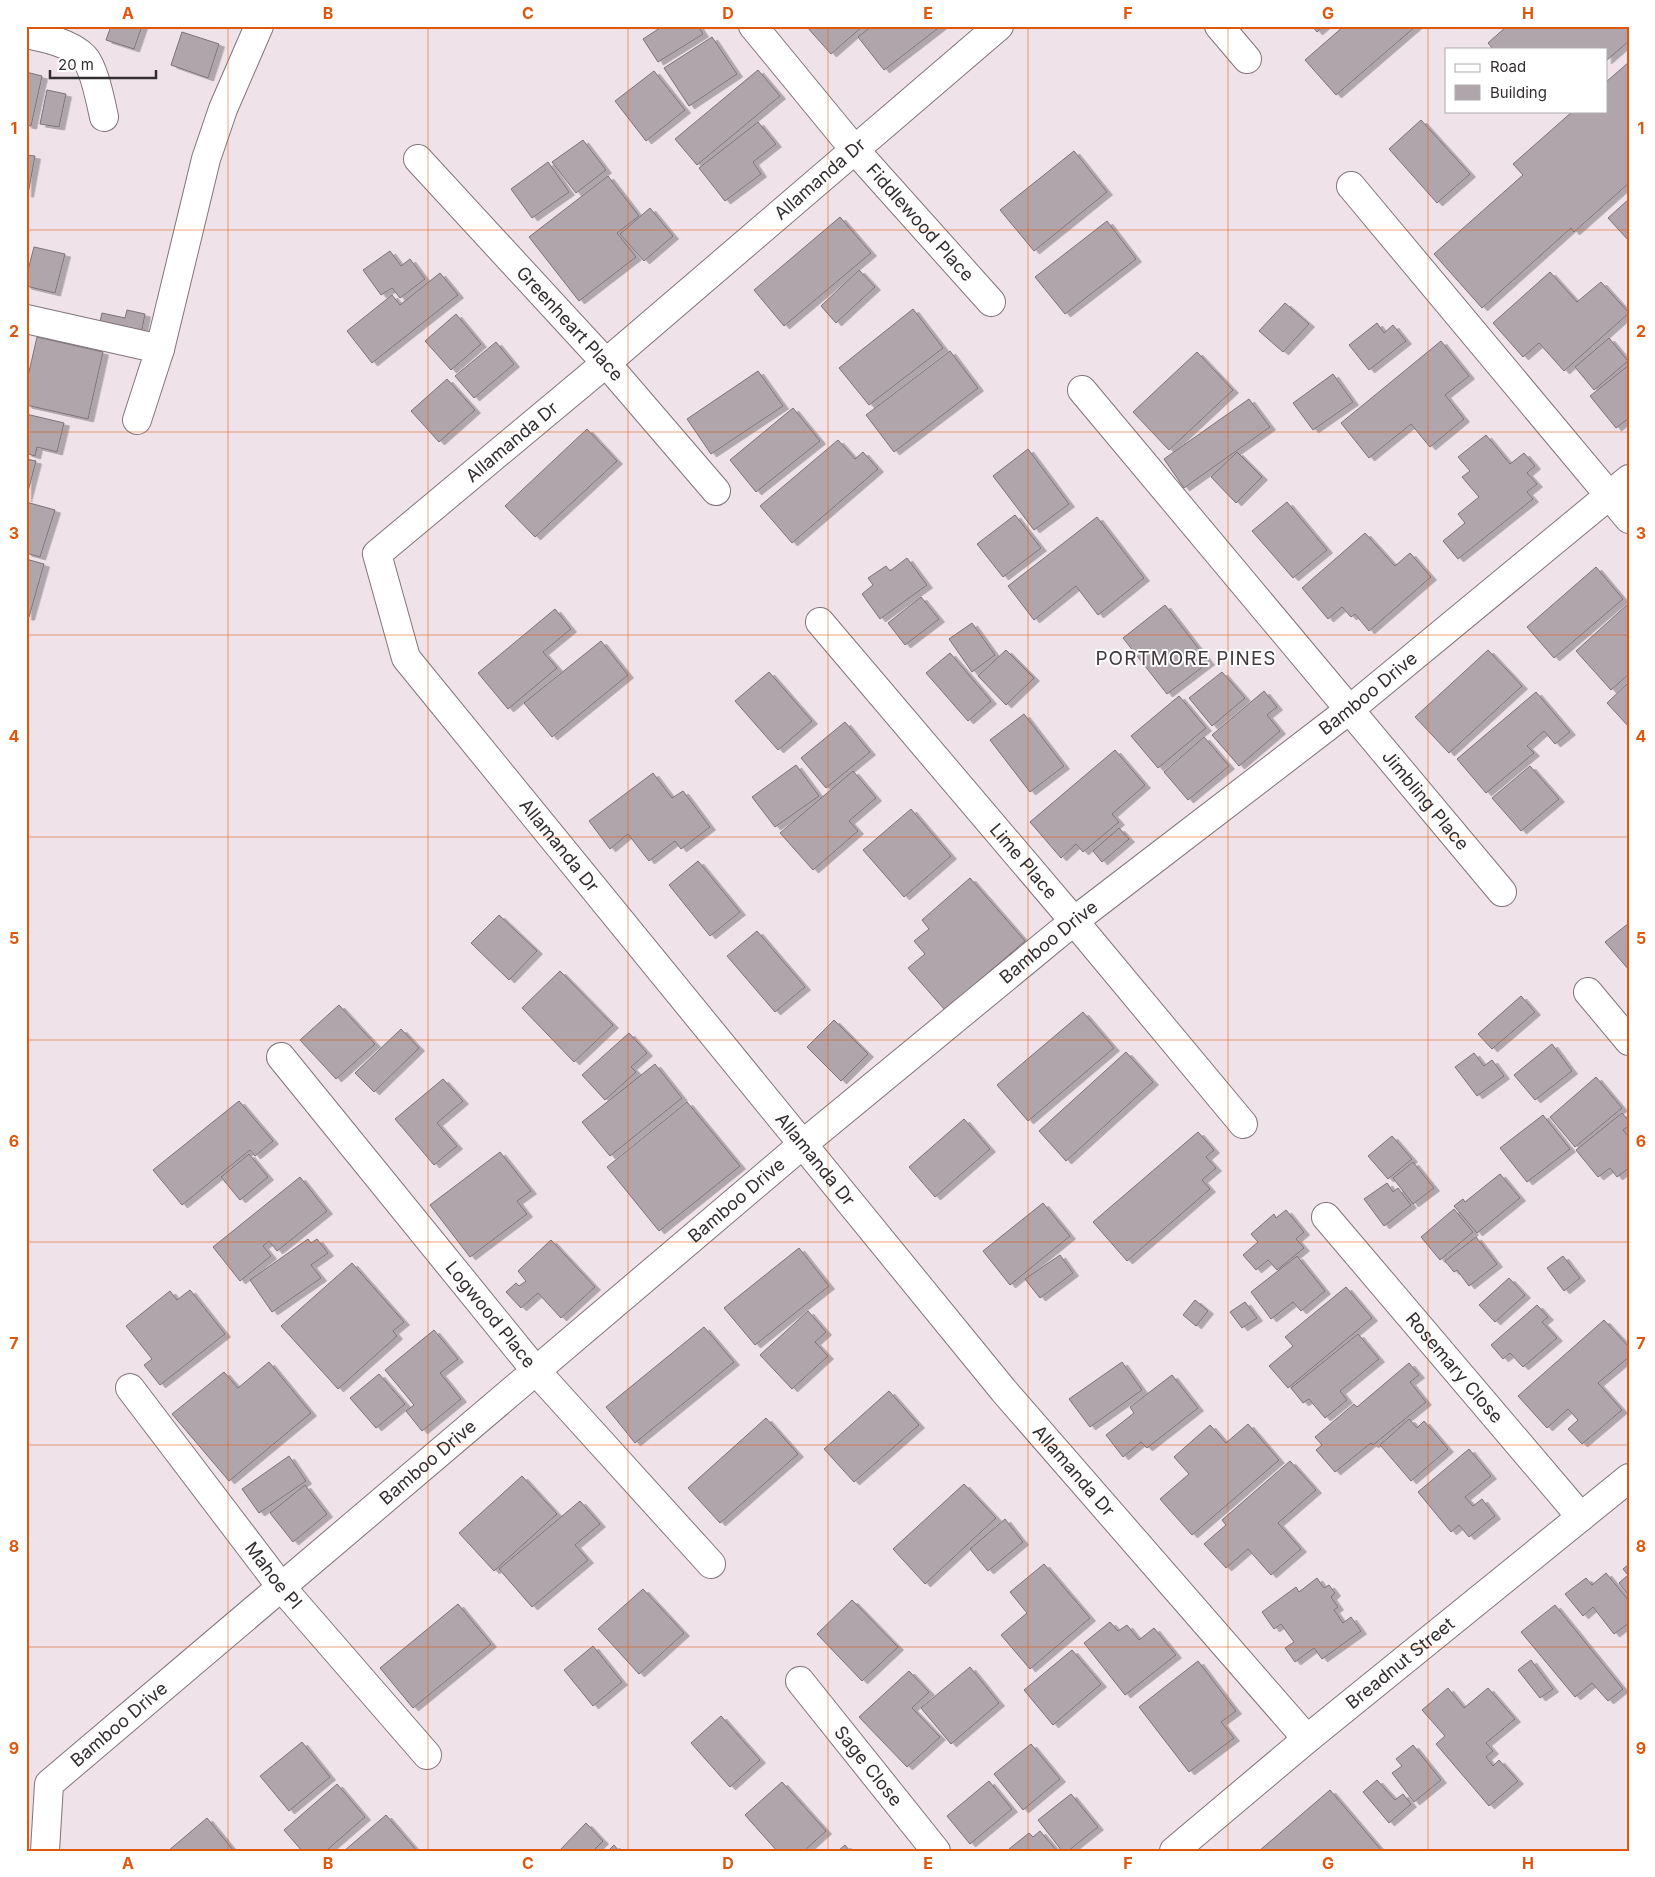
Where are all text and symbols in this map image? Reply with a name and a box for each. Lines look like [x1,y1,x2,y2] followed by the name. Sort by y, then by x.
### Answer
[122,3,134,23] text: A
[323,3,333,23] text: B
[522,3,534,23] text: C
[722,3,734,23] text: D
[923,3,933,23] text: E
[1123,3,1133,23] text: F
[1322,3,1334,23] text: G
[1522,3,1534,23] text: H
[50,48,156,80] scale bar
[1445,48,1608,112] legend
[58,55,94,74] text: 20 m
[1490,57,1526,76] text: Road
[1490,83,1547,102] text: Building
[11,118,17,138] text: 1
[1638,118,1644,138] text: 1
[770,133,870,224] street label: Allamanda Dr
[862,159,978,285] street label: Fiddlewood Place
[512,262,628,385] street label: Greenheart Place
[9,321,19,341] text: 2
[1636,321,1646,341] text: 2
[461,397,562,486] street label: Allamanda Dr
[9,523,19,543] text: 3
[1636,523,1646,543] text: 3
[1095,647,1277,670] district label: PORTMORE PINES
[1315,647,1421,739] street label: Bamboo Drive
[9,726,20,746] text: 4
[1636,726,1647,746] text: 4
[1378,746,1473,854] street label: Jimbling Place
[515,795,604,896] street label: Allamanda Dr
[986,819,1062,903] street label: Lime Place
[995,896,1101,988] street label: Bamboo Drive
[9,928,19,948] text: 5
[1636,928,1646,948] text: 5
[771,1108,860,1210] street label: Allamanda Dr
[9,1131,19,1151] text: 6
[1636,1131,1646,1151] text: 6
[684,1153,789,1247] street label: Bamboo Drive
[441,1257,540,1372] street label: Logwood Place
[1402,1308,1508,1427] street label: Rosemary Close
[9,1333,19,1353] text: 7
[1636,1333,1646,1353] text: 7
[375,1415,480,1509] street label: Bamboo Drive
[1029,1421,1119,1521] street label: Allamanda Dr
[9,1536,19,1556] text: 8
[1636,1536,1646,1556] text: 8
[241,1538,306,1613] street label: Mahoe Pl
[1342,1613,1458,1713] street label: Breadnut Street
[66,1677,171,1771] street label: Bamboo Drive
[830,1722,907,1810] street label: Sage Close
[9,1738,19,1758] text: 9
[1636,1738,1646,1758] text: 9
[122,1853,134,1873] text: A
[323,1853,333,1873] text: B
[522,1853,534,1873] text: C
[722,1853,734,1873] text: D
[923,1853,933,1873] text: E
[1123,1853,1133,1873] text: F
[1322,1853,1334,1873] text: G
[1522,1853,1534,1873] text: H

